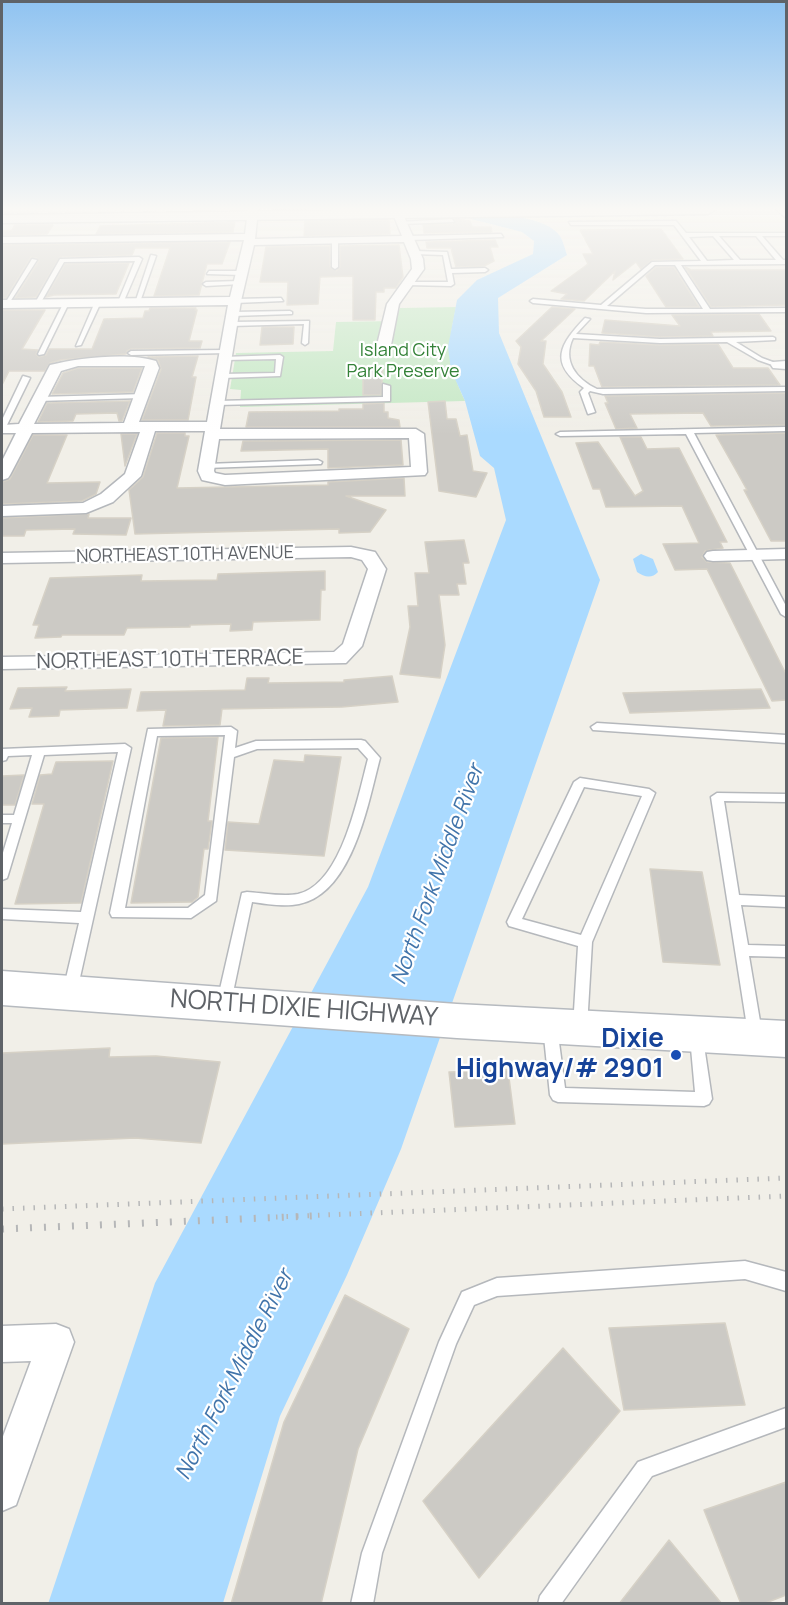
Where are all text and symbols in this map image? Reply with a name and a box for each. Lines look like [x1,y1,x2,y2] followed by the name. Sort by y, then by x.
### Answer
[347,340,459,382] park label: Island City Park Preserve
[76,542,294,568] street label: NORTHEAST 10TH AVENUE
[36,645,304,675] street label: NORTHEAST 10TH TERRACE
[386,762,490,988] water label: North Fork Middle River
[169,984,439,1034] street label: NORTH DIXIE HIGHWAY
[456,1024,664,1086] place label: Dixie Highway/# 2901
[669,1048,683,1062] marker: Dixie Highway/# 2901
[171,1266,299,1484] water label: North Fork Middle River

